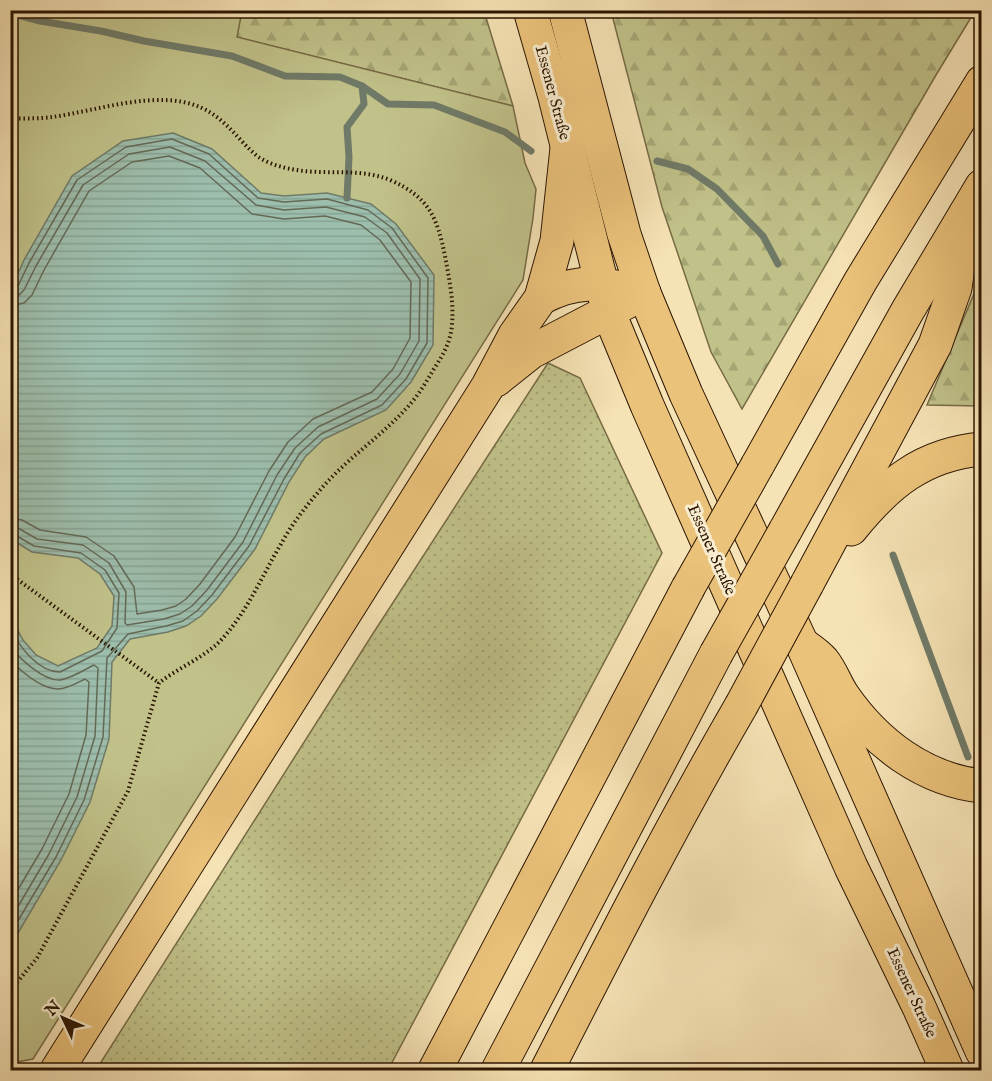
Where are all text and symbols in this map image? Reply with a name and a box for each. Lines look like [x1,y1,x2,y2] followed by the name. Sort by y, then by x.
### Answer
[530,44,574,142] street label: Essener Straße
[682,502,740,598] street label: Essener Straße
[881,945,941,1041] street label: Essener Straße
[33,988,93,1048] north arrow
[41,997,66,1022] text: N

